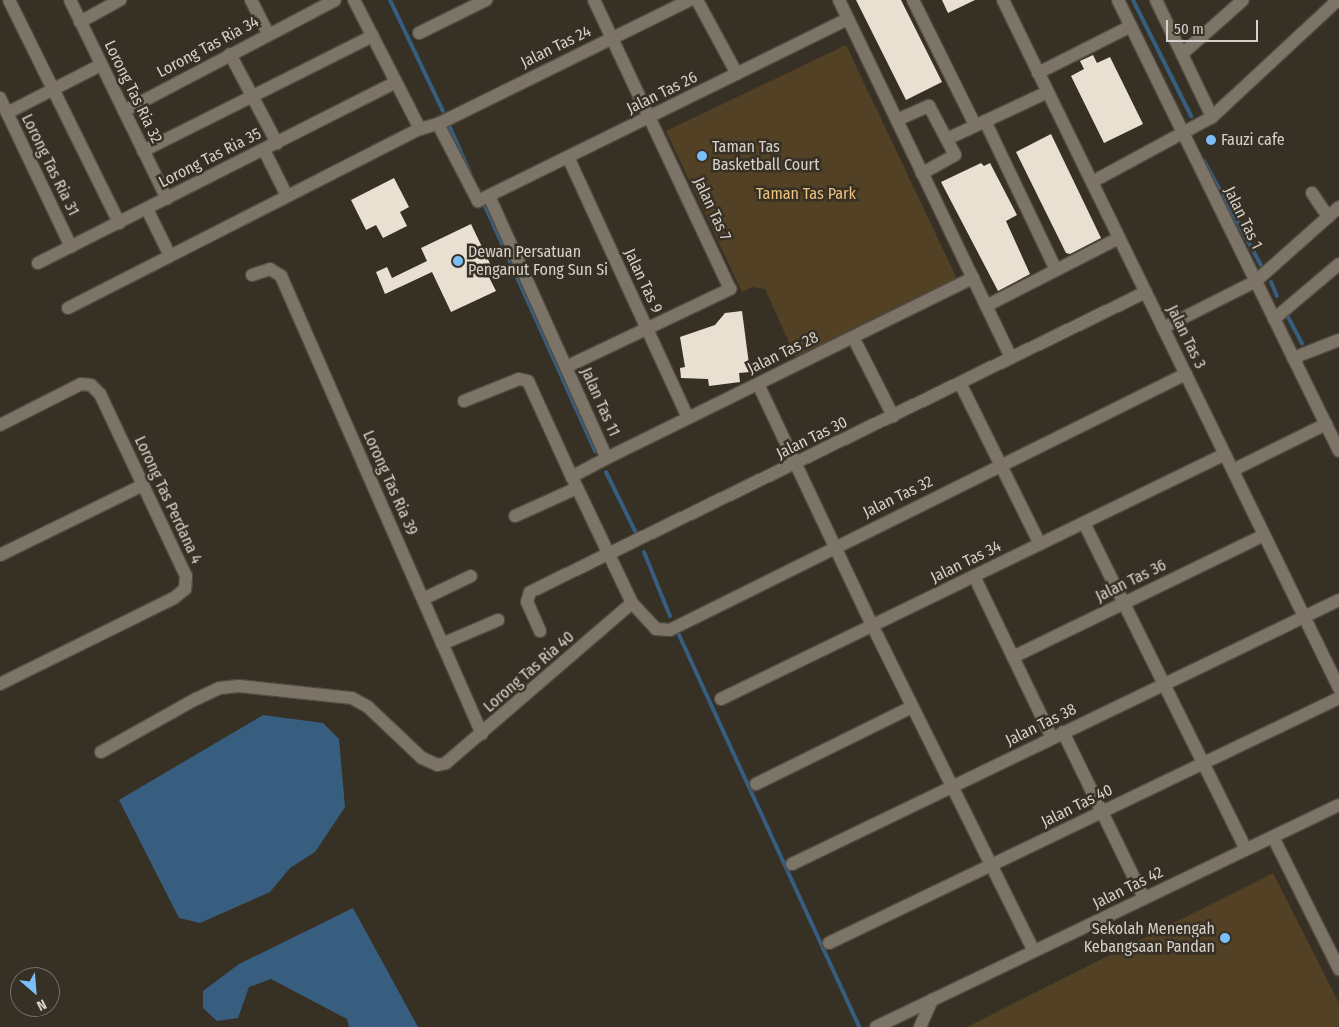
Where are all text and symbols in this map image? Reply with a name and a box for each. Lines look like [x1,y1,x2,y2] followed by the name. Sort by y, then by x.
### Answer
[1169,10,1262,42] scale bar
[154,12,262,82] street label: Lorong Tas Ria 34
[1174,20,1204,38] text: 50 m
[518,22,594,72] street label: Jalan Tas 24
[100,38,166,146] street label: Lorong Tas Ria 32
[624,68,700,118] street label: Jalan Tas 26
[17,111,83,219] street label: Lorong Tas Ria 31
[156,124,264,192] street label: Lorong Tas Ria 35
[1221,130,1285,150] place label: Fauzi cafe
[1205,134,1217,146] marker: Fauzi cafe
[712,137,819,175] place label: Taman Tas Basketball Court
[696,150,708,162] marker: Taman Tas Basketball Court
[689,174,735,244] street label: Jalan Tas 7
[756,184,856,204] park label: Taman Tas Park
[1220,184,1266,252] street label: Jalan Tas 1
[468,242,608,280] place label: Dewan Persatuan Penganut Fong Sun Si
[620,246,666,316] street label: Jalan Tas 9
[452,255,464,267] marker: Dewan Persatuan Penganut Fong Sun Si
[1162,302,1210,372] street label: Jalan Tas 3
[745,328,821,378] street label: Jalan Tas 28
[576,365,624,439] street label: Jalan Tas 11
[773,413,851,463] street label: Jalan Tas 30
[358,428,422,538] street label: Lorong Tas Ria 39
[130,433,206,567] street label: Lorong Tas Perdana 4
[860,472,936,522] street label: Jalan Tas 32
[928,537,1004,587] street label: Jalan Tas 34
[1093,556,1169,606] street label: Jalan Tas 36
[480,627,578,717] street label: Lorong Tas Ria 40
[1002,700,1080,750] street label: Jalan Tas 38
[1038,780,1116,832] street label: Jalan Tas 40
[1090,863,1166,913] street label: Jalan Tas 42
[1084,919,1215,957] place label: Sekolah Menengah Kebangsaan Pandan
[1219,932,1231,944] marker: Sekolah Menengah Kebangsaan Pandan
[10,967,60,1017] north arrow
[34,995,49,1014] text: N

